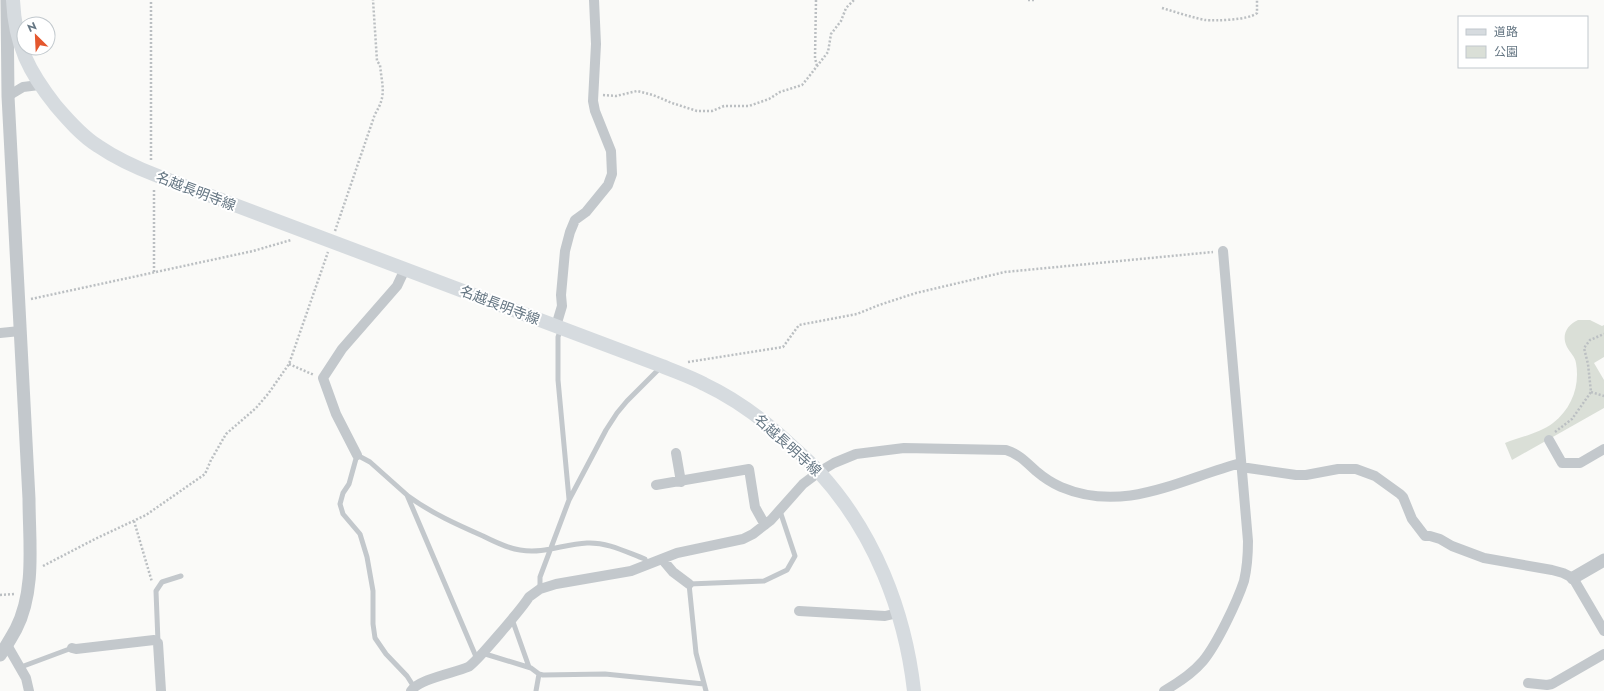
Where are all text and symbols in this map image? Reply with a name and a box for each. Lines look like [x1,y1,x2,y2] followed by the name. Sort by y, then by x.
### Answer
[16,16,56,56] north arrow
[1458,16,1588,68] legend
[25,18,39,36] text: N
[1494,23,1518,41] text: 道路
[1494,43,1518,61] text: 公園
[153,167,239,215] street label: 名越長明寺線
[457,281,543,329] street label: 名越長明寺線
[750,409,826,481] street label: 名越長明寺線

